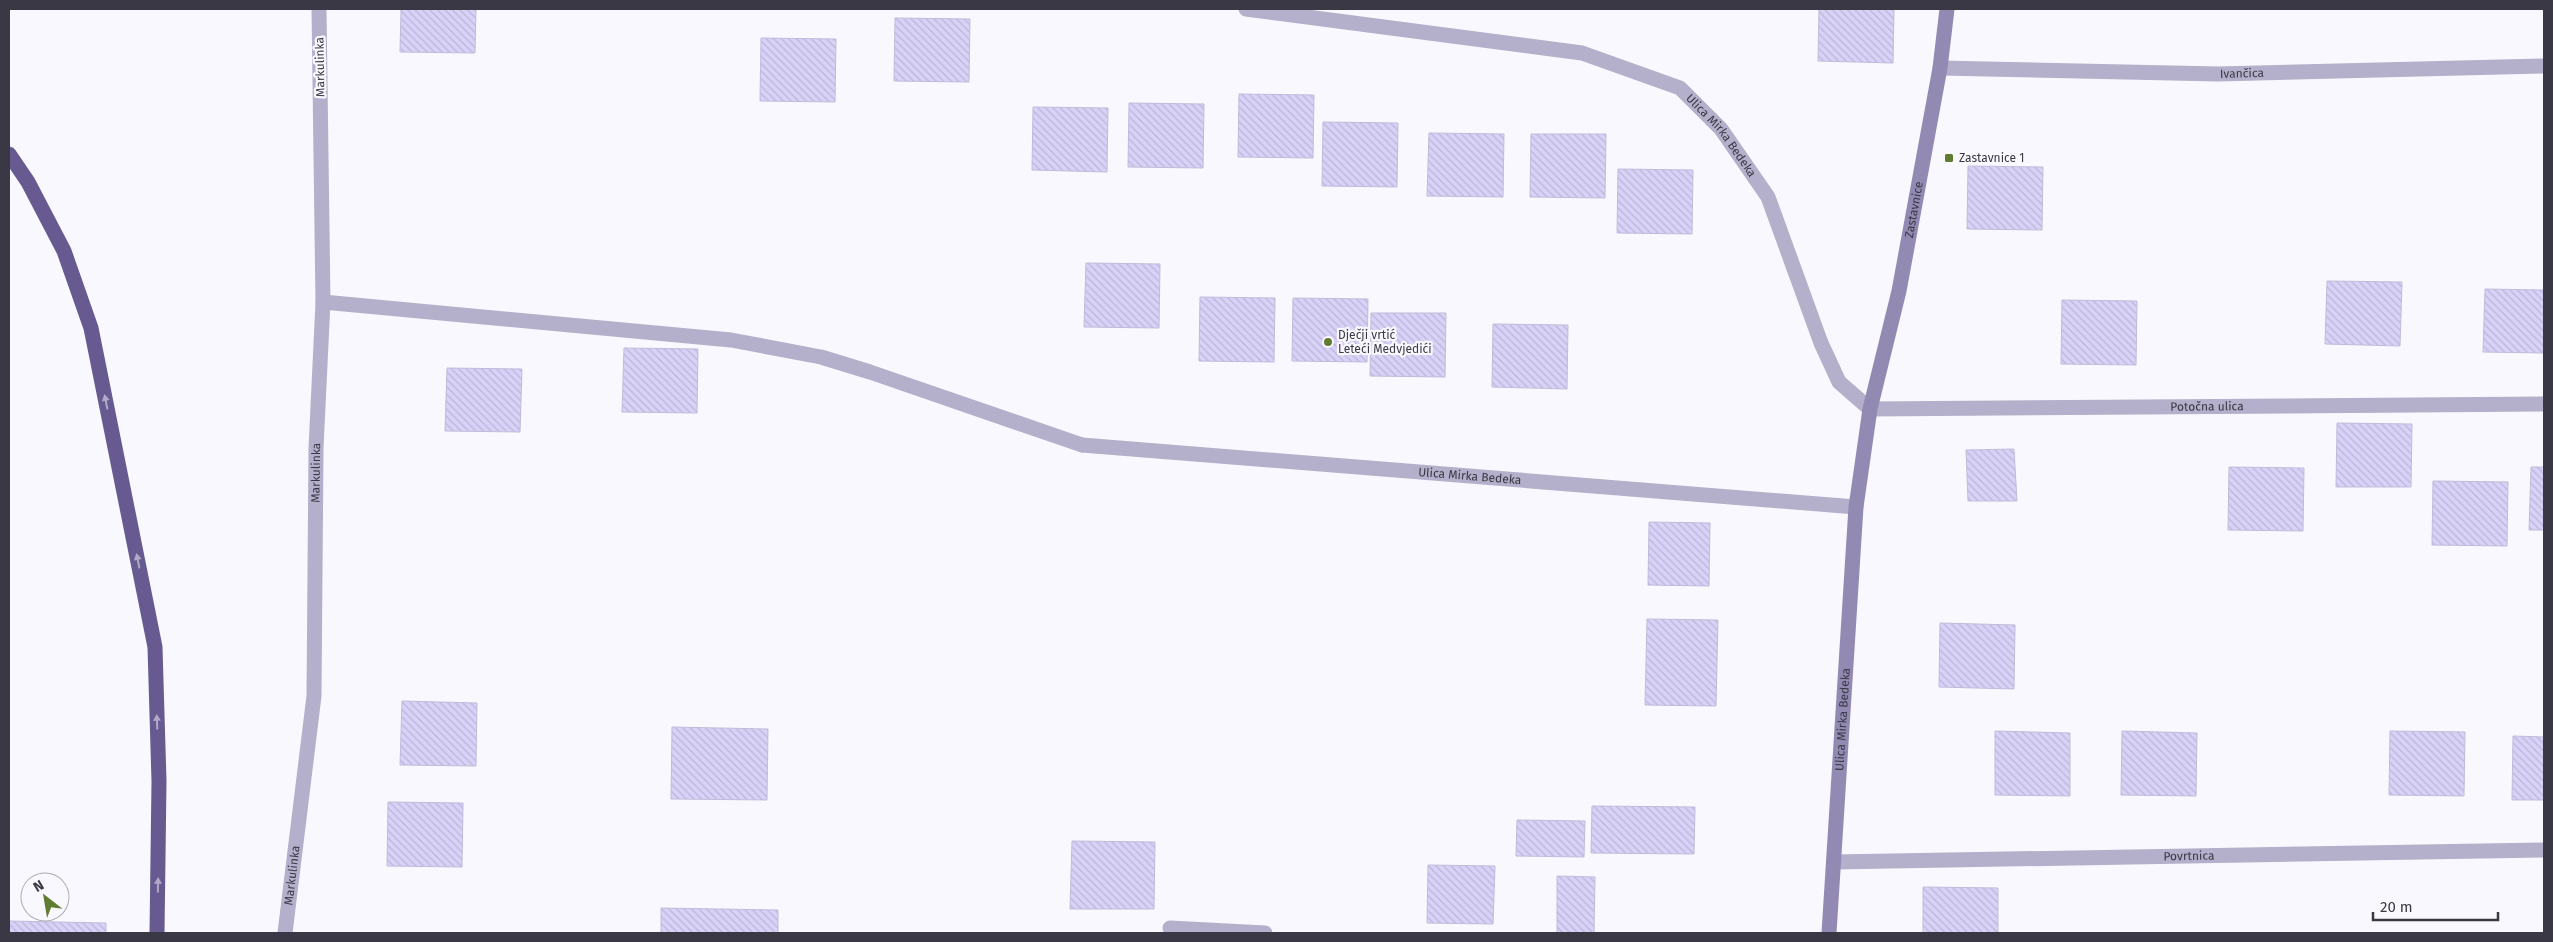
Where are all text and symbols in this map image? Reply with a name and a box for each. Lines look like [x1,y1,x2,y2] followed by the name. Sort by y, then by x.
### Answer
[312,37,328,97] street label: Markulinka
[2220,66,2264,81] street label: Ivančica
[1683,91,1759,180] street label: Ulica Mirka Bedeka
[1959,151,2024,165] place label: Zastavnice 1
[1943,152,1955,164] marker: Zastavnice 1
[1902,180,1926,239] street label: Zastavnice
[1338,328,1432,356] place label: Dječji vrtić Leteći Medvjedići
[1322,336,1334,348] marker: Dječji vrtić Leteći Medvjedići
[102,394,110,409] one-way arrow
[2170,399,2244,414] street label: Potočna ulica
[309,442,323,503] street label: Markulinka
[1418,465,1522,487] street label: Ulica Mirka Bedeka
[133,553,141,569] one-way arrow
[1832,667,1853,771] street label: Ulica Mirka Bedeka
[153,714,161,730] one-way arrow
[281,845,303,906] street label: Markulinka
[2163,849,2215,863] street label: Povrtnica
[20,872,70,922] north arrow
[154,876,162,892] one-way arrow
[30,877,47,896] text: N
[2373,890,2498,922] scale bar
[2380,898,2413,916] text: 20 m

